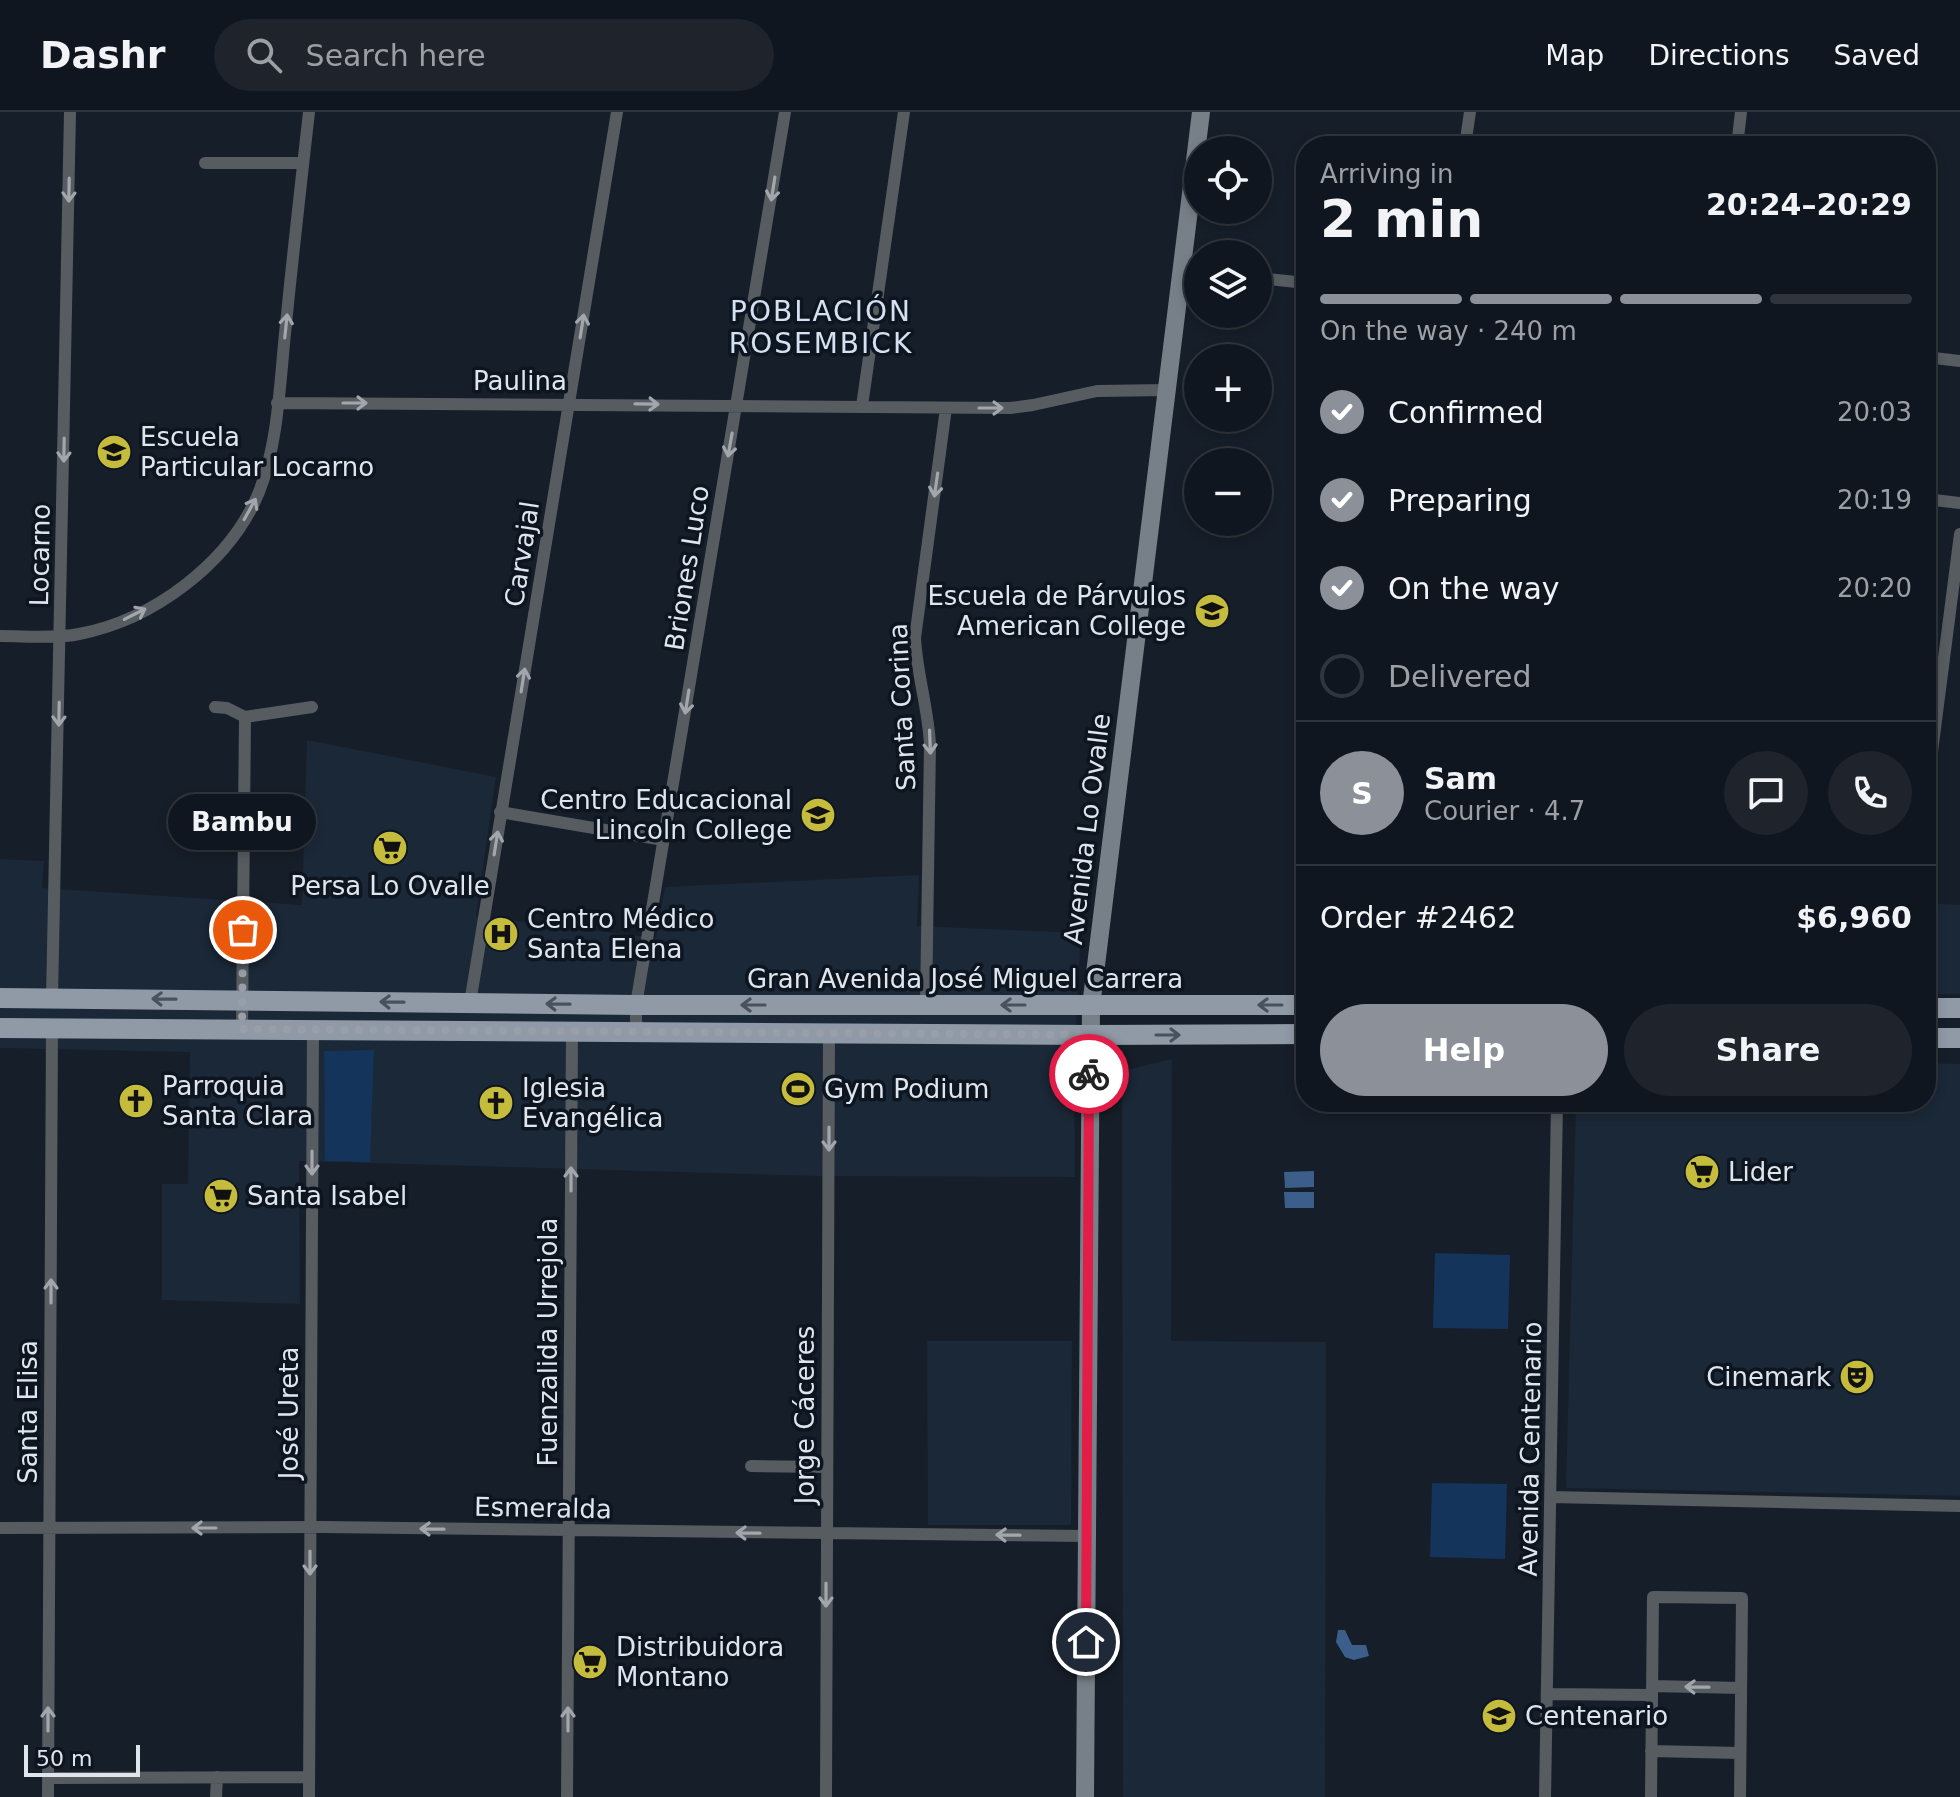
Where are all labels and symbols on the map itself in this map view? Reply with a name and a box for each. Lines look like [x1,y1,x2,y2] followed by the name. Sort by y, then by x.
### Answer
[61,176,77,203] one-way arrow
[764,176,779,201] one-way arrow
[729,294,913,360] district label: POBLACIÓN ROSEMBICK
[278,313,293,339] one-way arrow
[575,314,590,339] one-way arrow
[473,366,567,396] street label: Paulina
[341,395,368,411] one-way arrow
[633,396,660,412] one-way arrow
[977,400,1004,416] one-way arrow
[140,422,374,482] place label: Escuela Particular Locarno
[722,432,737,458] one-way arrow
[95,433,133,471] school or university icon: Escuela Particular Locarno
[57,436,72,463] one-way arrow
[928,472,943,497] one-way arrow
[659,483,715,653] street label: Briones Luco
[242,498,258,521] one-way arrow
[499,499,545,609] street label: Carvajal
[24,503,56,607] street label: Locarno
[927,581,1186,641] place label: Escuela de Párvulos American College
[1193,592,1231,630] school or university icon: Escuela de Párvulos American College
[123,606,147,622] one-way arrow
[883,622,921,792] street label: Santa Corina
[516,667,531,693] one-way arrow
[679,689,694,714] one-way arrow
[51,700,67,727] one-way arrow
[1058,712,1116,946] street label: Avenida Lo Ovalle
[922,728,937,755] one-way arrow
[540,785,792,845] place label: Centro Educacional Lincoln College
[169,794,317,850] callout: Bambu
[799,796,837,834] school or university icon: Centro Educacional Lincoln College
[371,829,409,867] supermarket icon: Persa Lo Ovalle
[489,831,504,856] one-way arrow
[290,871,490,901] place label: Persa Lo Ovalle
[209,896,277,964] pin
[527,904,714,964] place label: Centro Médico Santa Elena
[482,915,520,953] hospital icon: Centro Médico Santa Elena
[747,964,1183,994] street label: Gran Avenida José Miguel Carrera
[151,992,178,1007] one-way arrow
[379,994,406,1010] one-way arrow
[545,996,572,1012] one-way arrow
[740,997,767,1013] one-way arrow
[1000,997,1027,1013] one-way arrow
[1257,997,1284,1013] one-way arrow
[1154,1027,1181,1043] one-way arrow
[1049,1034,1129,1114] courier
[779,1070,817,1108] sports icon: Gym Podium
[162,1071,313,1131] place label: Parroquia Santa Clara
[522,1073,663,1133] place label: Iglesia Evangélica
[824,1074,989,1104] place label: Gym Podium
[117,1082,155,1120] church icon: Parroquia Santa Clara
[477,1084,515,1122] church icon: Iglesia Evangélica
[821,1125,836,1152] one-way arrow
[304,1149,319,1176] one-way arrow
[1683,1153,1721,1191] supermarket icon: Lider
[1728,1157,1793,1187] place label: Lider
[563,1166,579,1193] one-way arrow
[202,1177,240,1215] supermarket icon: Santa Isabel
[247,1181,407,1211] place label: Santa Isabel
[533,1218,563,1466] street label: Fuenzalida Urrejola
[43,1278,59,1305] one-way arrow
[1513,1321,1547,1577] street label: Avenida Centenario
[790,1326,820,1506] street label: Jorge Cáceres
[13,1340,43,1484] street label: Santa Elisa
[274,1347,304,1481] street label: José Ureta
[1838,1358,1876,1396] theatre icon: Cinemark
[1706,1362,1831,1392] place label: Cinemark
[474,1492,612,1524] street label: Esmeralda
[191,1520,218,1536] one-way arrow
[419,1521,446,1536] one-way arrow
[735,1525,762,1540] one-way arrow
[995,1528,1022,1543] one-way arrow
[302,1549,318,1576] one-way arrow
[818,1581,834,1608] one-way arrow
[1052,1608,1120,1676] pin
[616,1632,784,1692] place label: Distribuidora Montano
[571,1643,609,1681] supermarket icon: Distribuidora Montano
[1684,1680,1711,1695] one-way arrow
[1480,1697,1518,1735] school or university icon: Centenario
[1525,1701,1668,1731] place label: Centenario
[40,1706,56,1733] one-way arrow
[560,1706,576,1733] one-way arrow
[24,1741,140,1777] scale bar

